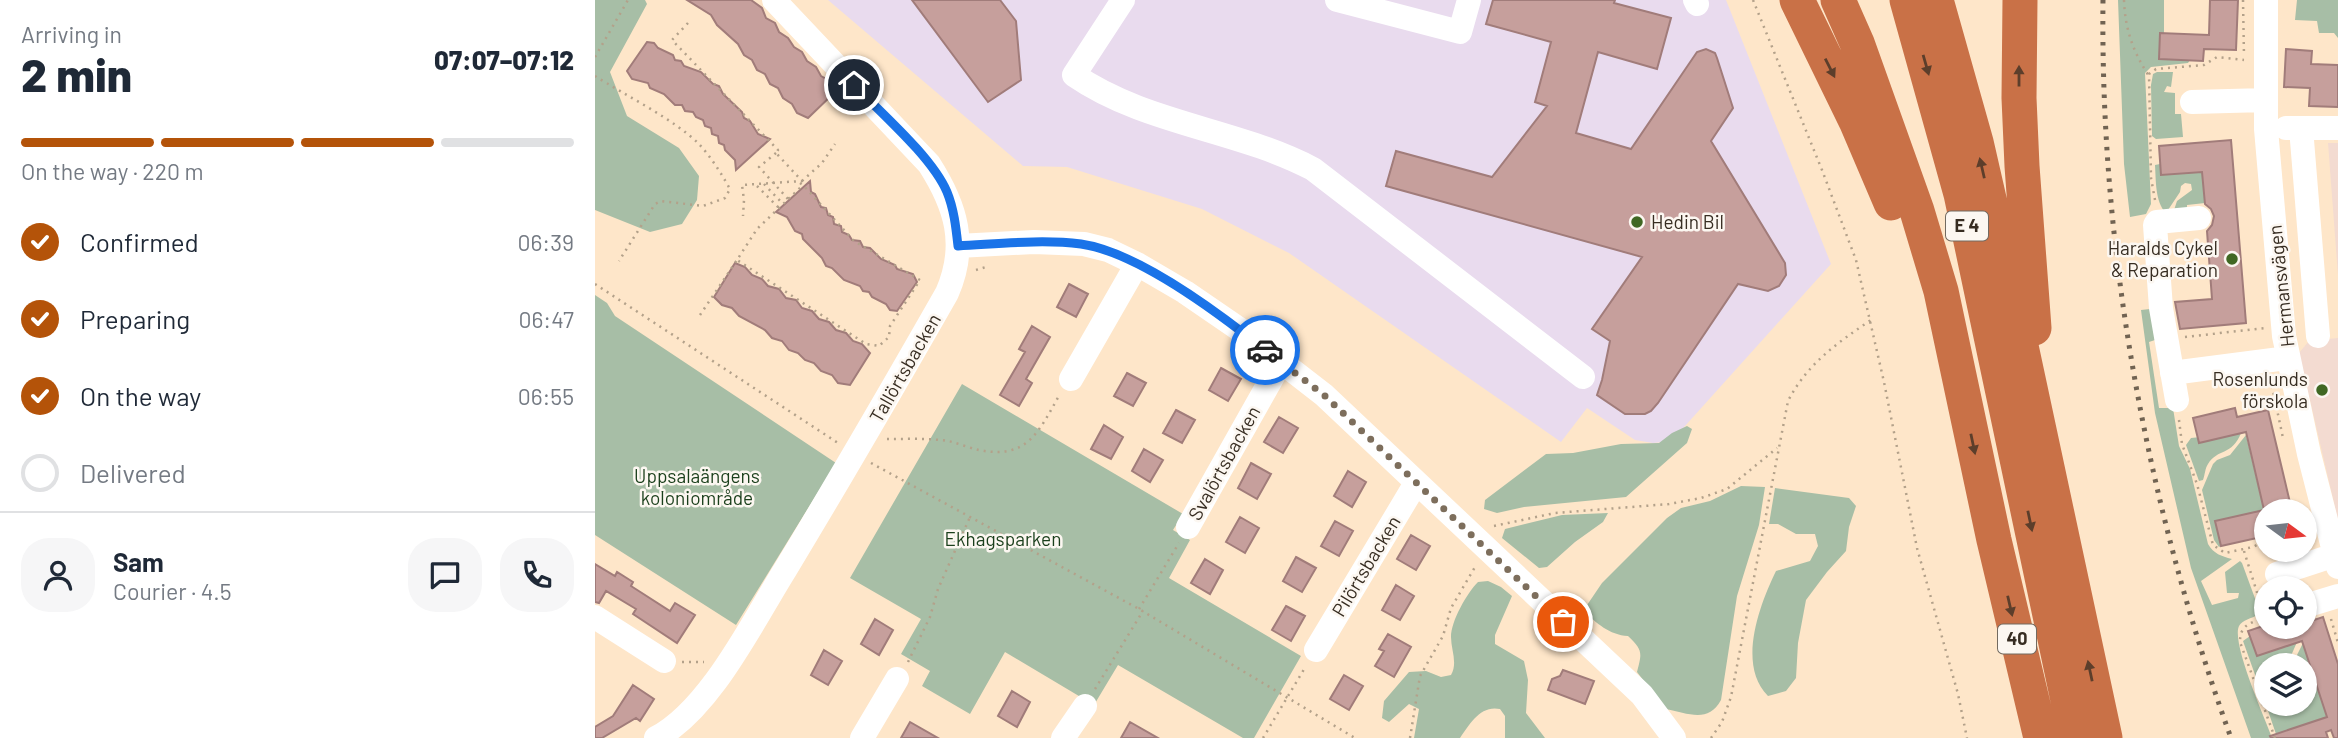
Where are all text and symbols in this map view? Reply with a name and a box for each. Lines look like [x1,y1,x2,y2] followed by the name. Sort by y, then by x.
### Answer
[21,20,122,48] text: Arriving in
[434,44,574,75] text: 07:07–07:12
[21,46,132,101] text: 2 min
[824,55,884,115] pin
[1922,55,1932,76] one-way arrow
[1825,58,1836,78] one-way arrow
[2013,64,2025,86] one-way arrow
[835,66,873,104] icon: home
[21,157,204,185] text: On the way · 220 m
[1976,157,1987,179] one-way arrow
[1651,210,1724,233] place label: Hedin Bil
[1946,211,1988,240] road number: E 4
[1629,214,1645,230] marker: Hedin Bil
[21,223,59,261] icon: check
[2263,224,2298,348] street label: Hermansvägen
[80,226,199,257] text: Confirmed
[518,228,574,256] text: 06:39
[2108,236,2218,281] place label: Haralds Cykel & Reparation
[2224,251,2240,267] marker: Haralds Cykel & Reparation
[21,300,59,338] icon: check
[80,303,190,334] text: Preparing
[519,305,574,333] text: 06:47
[864,309,945,426] street label: Tallörtsbacken
[1230,315,1300,385] courier
[1246,331,1284,369] icon: car
[2212,367,2308,412] place label: Rosenlunds förskola
[21,377,59,415] icon: check
[80,380,201,411] text: On the way
[518,382,574,410] text: 06:55
[2314,382,2330,398] marker: Rosenlunds förskola
[1183,402,1264,524] street label: Svalörtsbacken
[1968,433,1979,455] one-way arrow
[80,457,186,488] text: Delivered
[634,464,760,509] park label: Uppsalaängens koloniområde
[2254,499,2317,562] north arrow
[2254,499,2317,716] map controls
[2024,510,2035,532] one-way arrow
[1327,511,1405,620] street label: Pilörtsbacken
[945,527,1061,550] park label: Ekhagsparken
[21,538,95,612] button: person
[408,538,482,612] button: chat
[500,538,574,612] button: phone
[113,546,164,577] text: Sam
[2254,576,2317,639] button: locate
[113,577,232,605] text: Courier · 4.5
[1533,592,1593,652] pin
[2005,595,2016,617] one-way arrow
[1544,603,1582,641] icon: bag
[1998,624,2036,654] road number: 40
[2254,653,2317,716] button: layers
[2084,660,2095,682] one-way arrow

